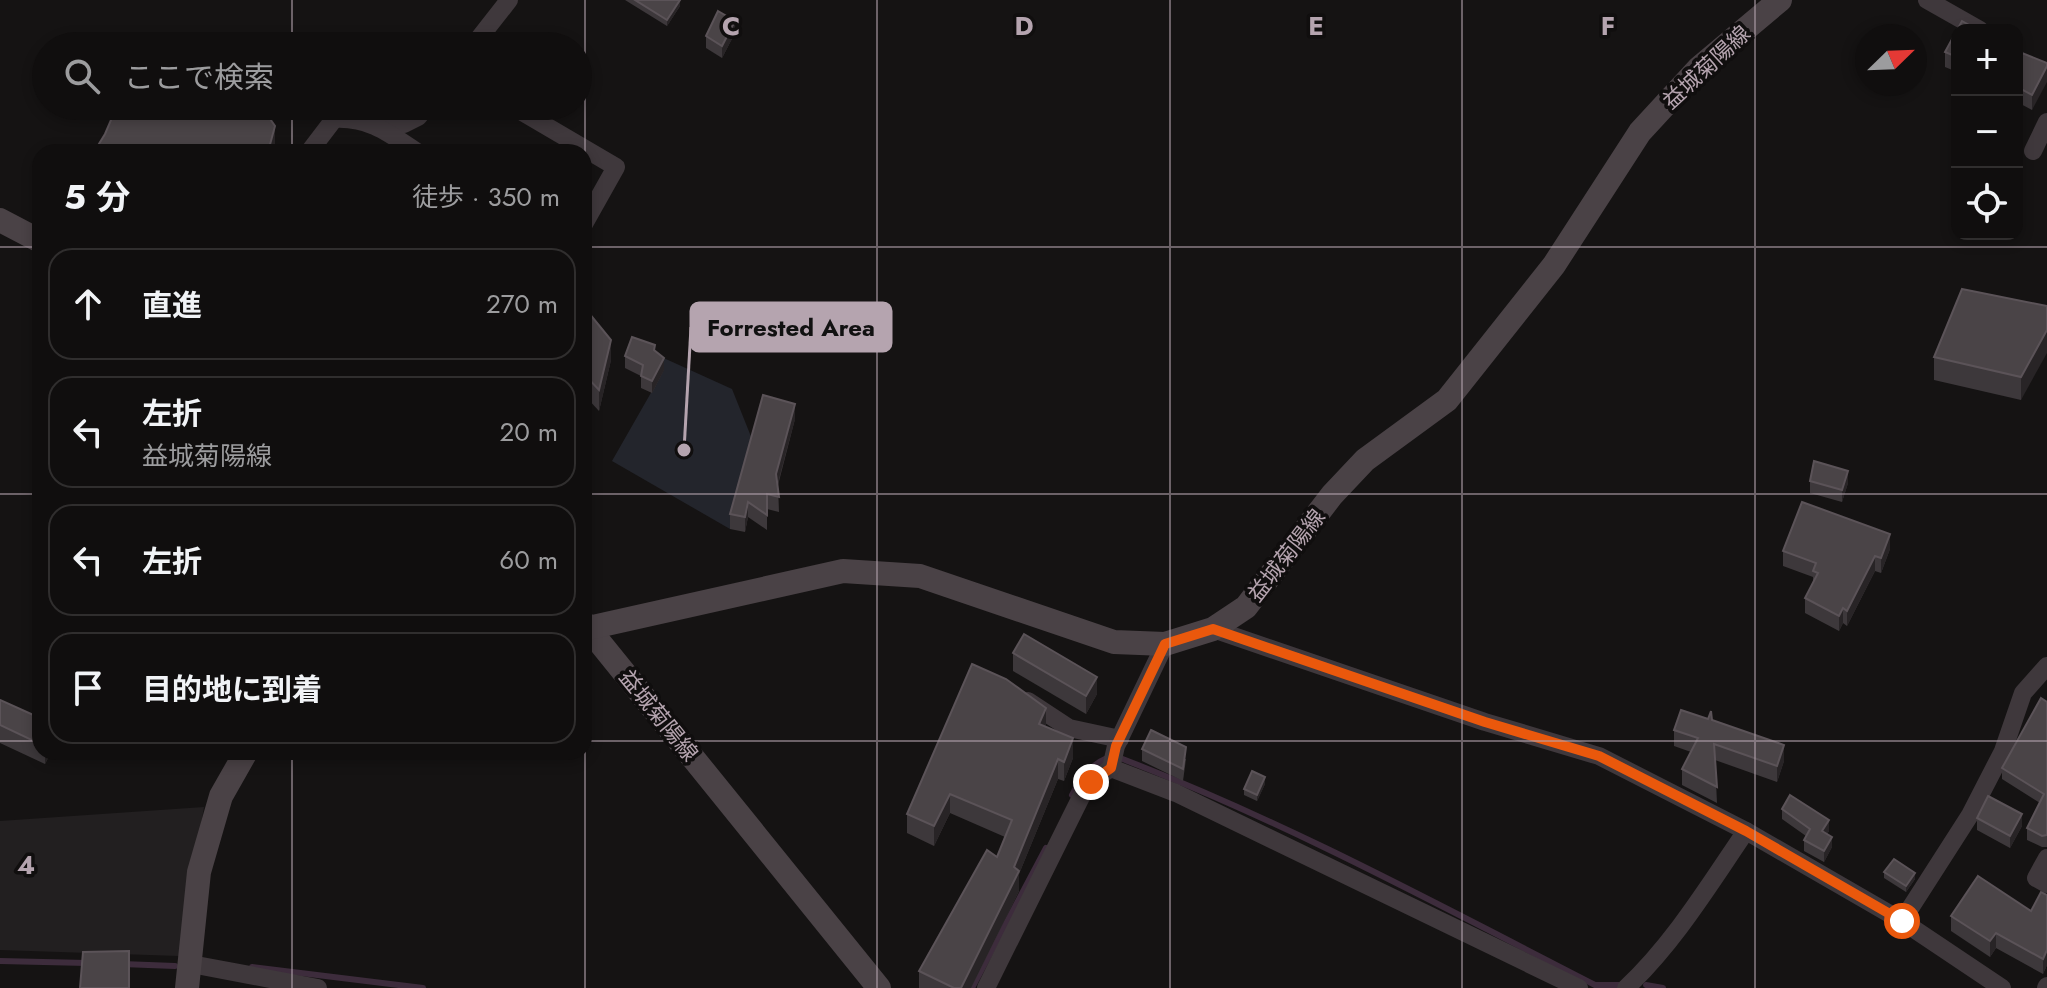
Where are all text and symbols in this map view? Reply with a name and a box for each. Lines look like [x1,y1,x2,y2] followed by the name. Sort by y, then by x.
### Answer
[722,7,740,45] text: C
[1014,7,1034,45] text: D
[1308,7,1324,45] text: E
[1601,7,1615,45] text: F
[1655,18,1757,116] street label: 益城菊陽線
[1855,24,1927,96] north arrow
[1951,24,2023,240] map controls
[1951,24,2023,96] button: +
[32,32,592,120] search box
[60,54,104,98] icon: search
[124,56,274,99] text: ここで検索
[1951,96,2023,168] button: −
[1951,168,2023,240] button: locate
[64,173,130,222] text: 5 分
[412,178,560,216] text: 徒歩 · 350 m
[66,282,110,326] icon: ahead
[142,284,202,327] text: 直進
[486,285,558,323] text: 270 m
[691,303,891,351] callout: Forrested Area
[707,310,875,345] text: Forrested Area
[142,392,202,435] text: 左折
[66,410,110,454] icon: left
[500,413,558,451] text: 20 m
[142,437,272,475] text: 益城菊陽線
[1240,502,1332,608] street label: 益城菊陽線
[66,538,110,582] icon: left
[142,540,202,583] text: 左折
[499,541,558,579] text: 60 m
[612,662,706,768] street label: 益城菊陽線
[66,666,110,710] icon: arrive
[142,668,322,711] text: 目的地に到着
[1073,764,1109,800] route end
[17,846,35,884] text: 4
[1884,903,1920,939] route start

